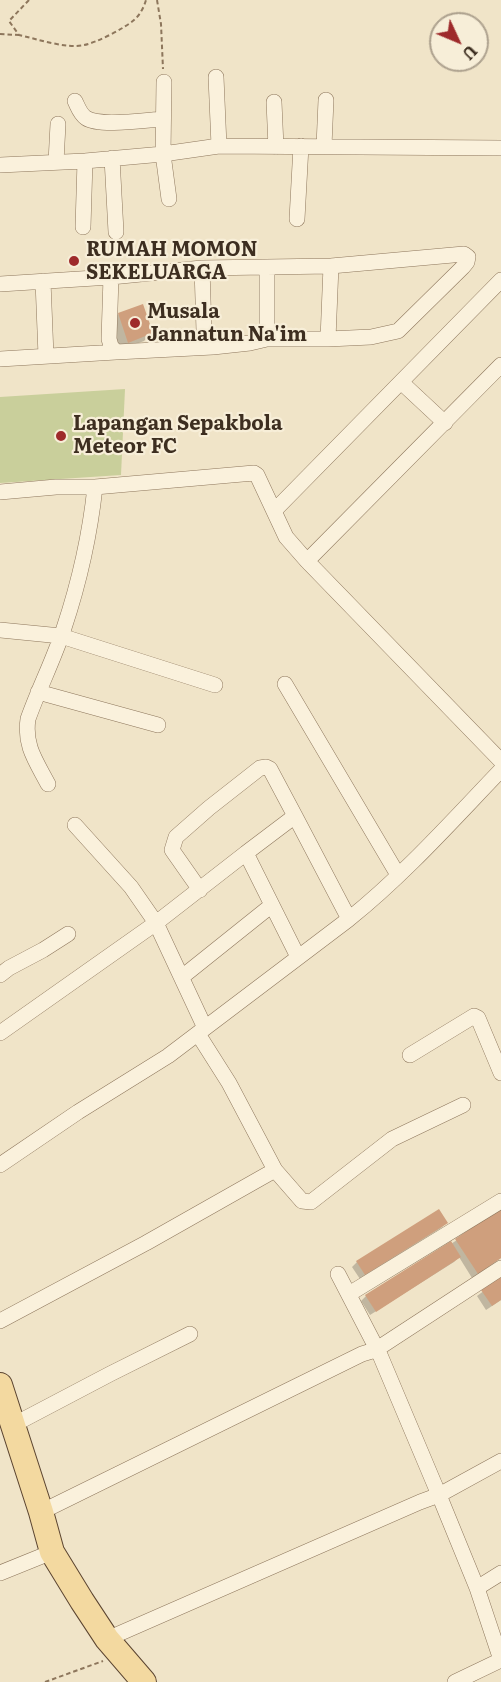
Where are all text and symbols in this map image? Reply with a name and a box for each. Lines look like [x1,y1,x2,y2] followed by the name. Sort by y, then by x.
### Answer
[429,12,489,72] north arrow
[458,40,484,66] text: U
[86,238,257,285] place label: RUMAH MOMON SEKELUARGA
[67,254,81,268] marker: RUMAH MOMON SEKELUARGA
[147,300,307,347] place label: Musala Jannatun Na'im
[128,316,142,330] marker: Musala Jannatun Na'im
[73,412,282,459] place label: Lapangan Sepakbola Meteor FC
[54,429,68,443] marker: Lapangan Sepakbola Meteor FC

